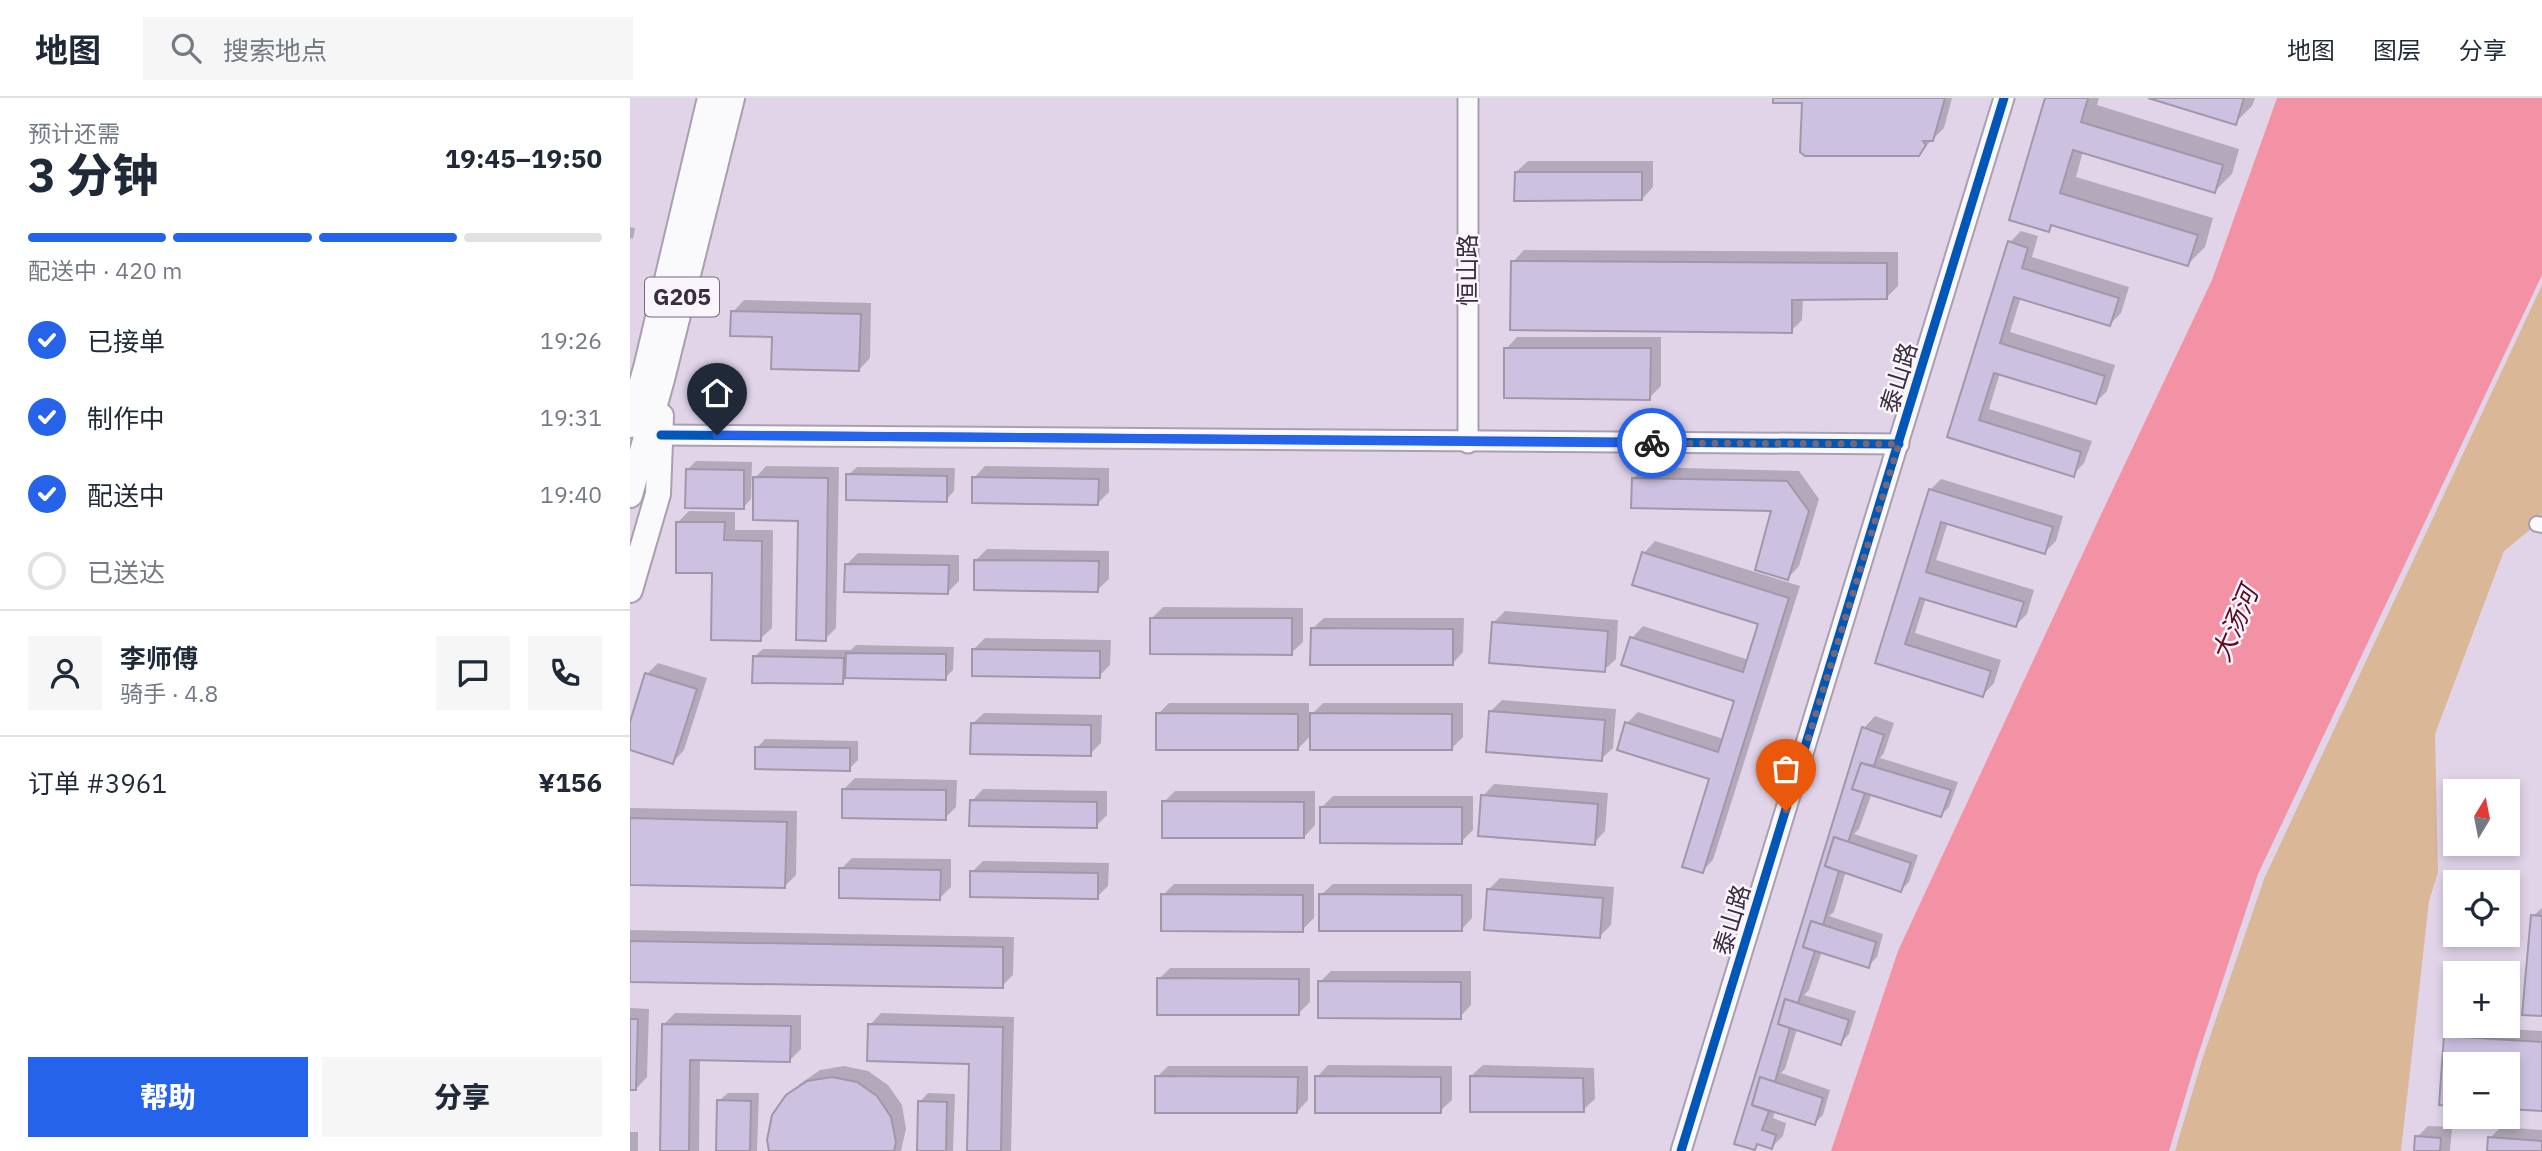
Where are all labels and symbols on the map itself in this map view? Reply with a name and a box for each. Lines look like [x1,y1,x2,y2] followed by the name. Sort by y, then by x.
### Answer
[1451,234,1483,306] street label: 恒山路
[645,278,719,316] road number: G205
[1872,339,1924,417] street label: 泰山路
[687,363,747,435] pin
[1617,408,1687,478] courier
[2203,576,2267,666] water label: 大汤河
[1756,739,1816,811] pin
[2443,779,2520,856] north arrow
[1705,881,1757,959] street label: 泰山路

